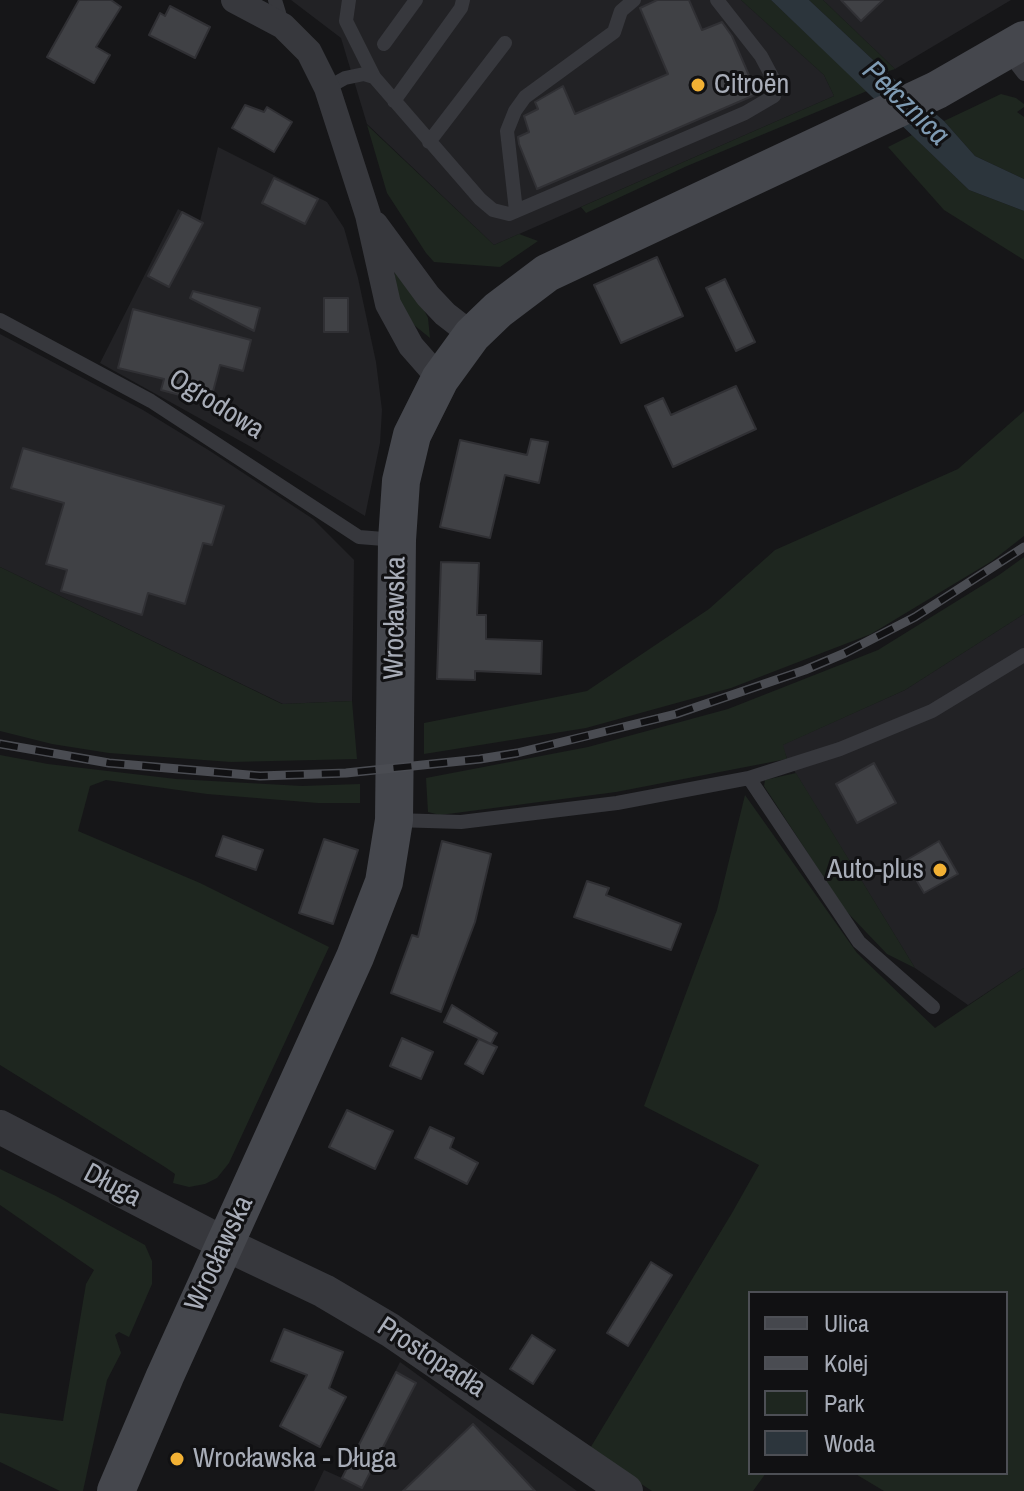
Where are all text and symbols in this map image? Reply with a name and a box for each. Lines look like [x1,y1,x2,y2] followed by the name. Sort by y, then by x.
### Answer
[854,54,956,154] water label: Pełcznica
[714,68,789,102] place label: Citroën
[689,76,707,94] marker: Citroën
[162,363,270,447] street label: Ogrodowa
[378,556,414,680] street label: Wrocławska
[827,853,924,887] place label: Auto-plus
[931,861,949,879] marker: Auto-plus
[78,1157,146,1215] street label: Długa
[179,1191,261,1317] street label: Wrocławska
[748,1291,1008,1475] legend
[824,1307,869,1339] text: Ulica
[370,1311,492,1405] street label: Prostopadła
[824,1347,868,1379] text: Kolej
[824,1387,864,1419] text: Park
[824,1427,875,1459] text: Woda
[193,1442,397,1476] place label: Wrocławska - Długa
[168,1450,186,1468] marker: Wrocławska - Długa

